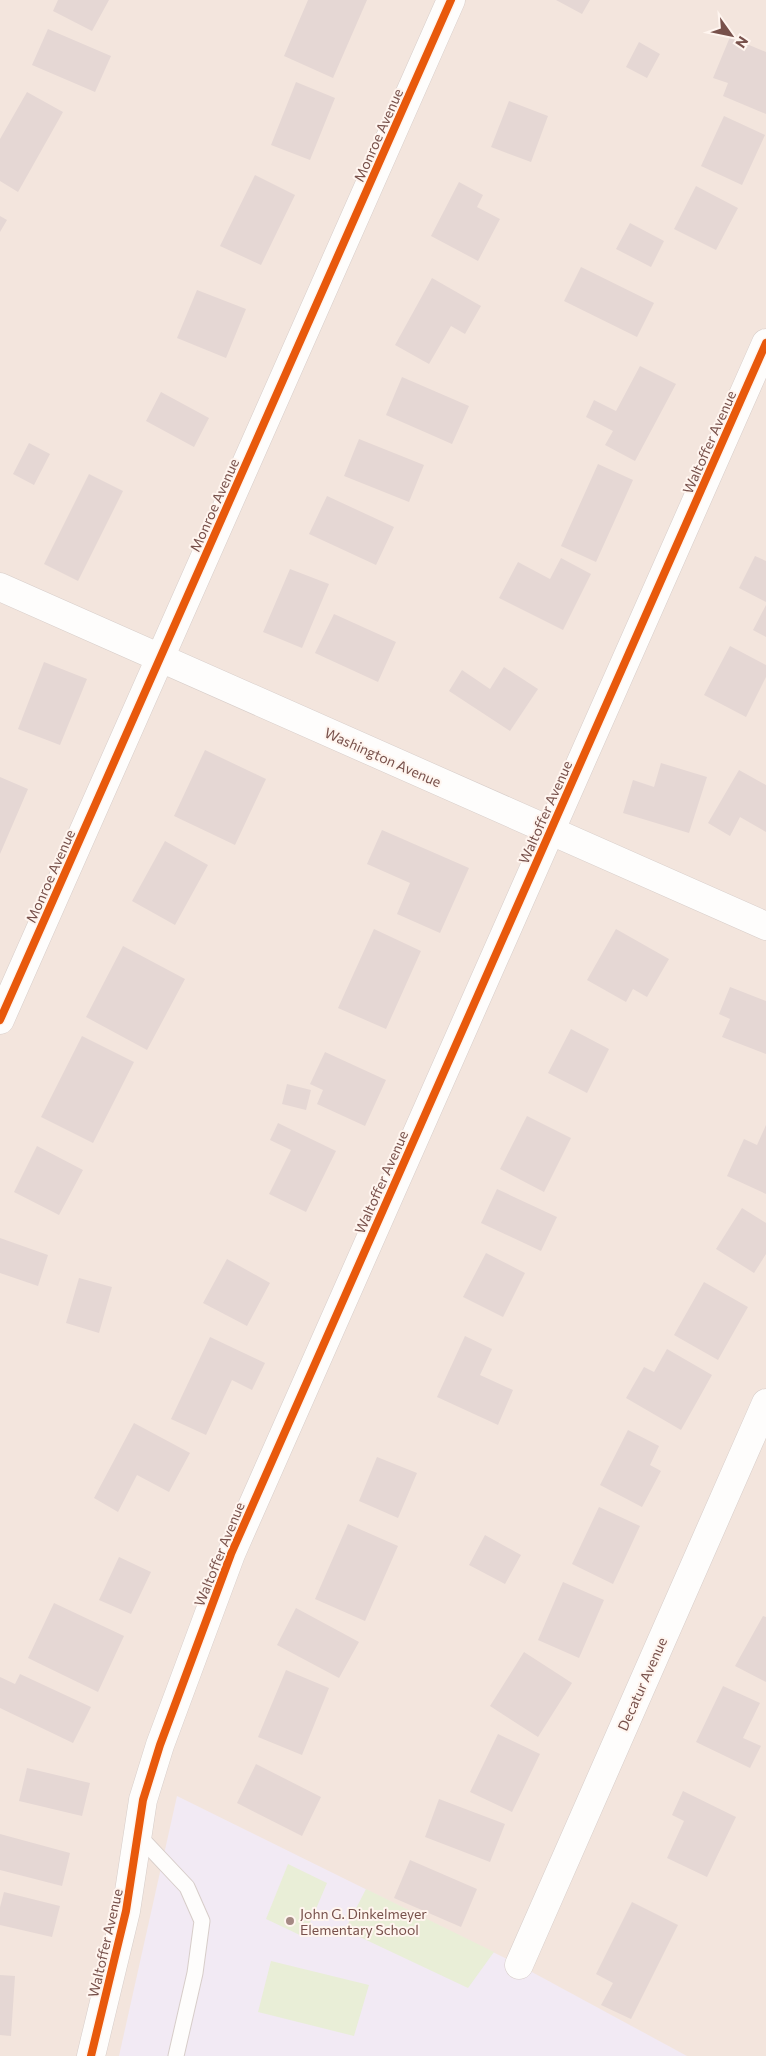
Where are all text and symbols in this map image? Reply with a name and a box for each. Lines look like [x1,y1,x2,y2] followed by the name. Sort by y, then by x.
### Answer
[706,10,756,60] north arrow
[732,33,752,51] text: N
[350,86,406,184] street label: Monroe Avenue
[679,388,739,496] street label: Waltoffer Avenue
[186,456,242,554] street label: Monroe Avenue
[322,724,444,790] street label: Washington Avenue
[515,758,575,866] street label: Waltoffer Avenue
[22,827,78,925] street label: Monroe Avenue
[351,1128,411,1236] street label: Waltoffer Avenue
[190,1499,248,1609] street label: Waltoffer Avenue
[614,1635,670,1733] street label: Decatur Avenue
[84,1887,126,1999] street label: Waltoffer Avenue
[300,1905,427,1938] place label: John G. Dinkelmeyer Elementary School
[284,1915,296,1927] marker: John G. Dinkelmeyer Elementary School

